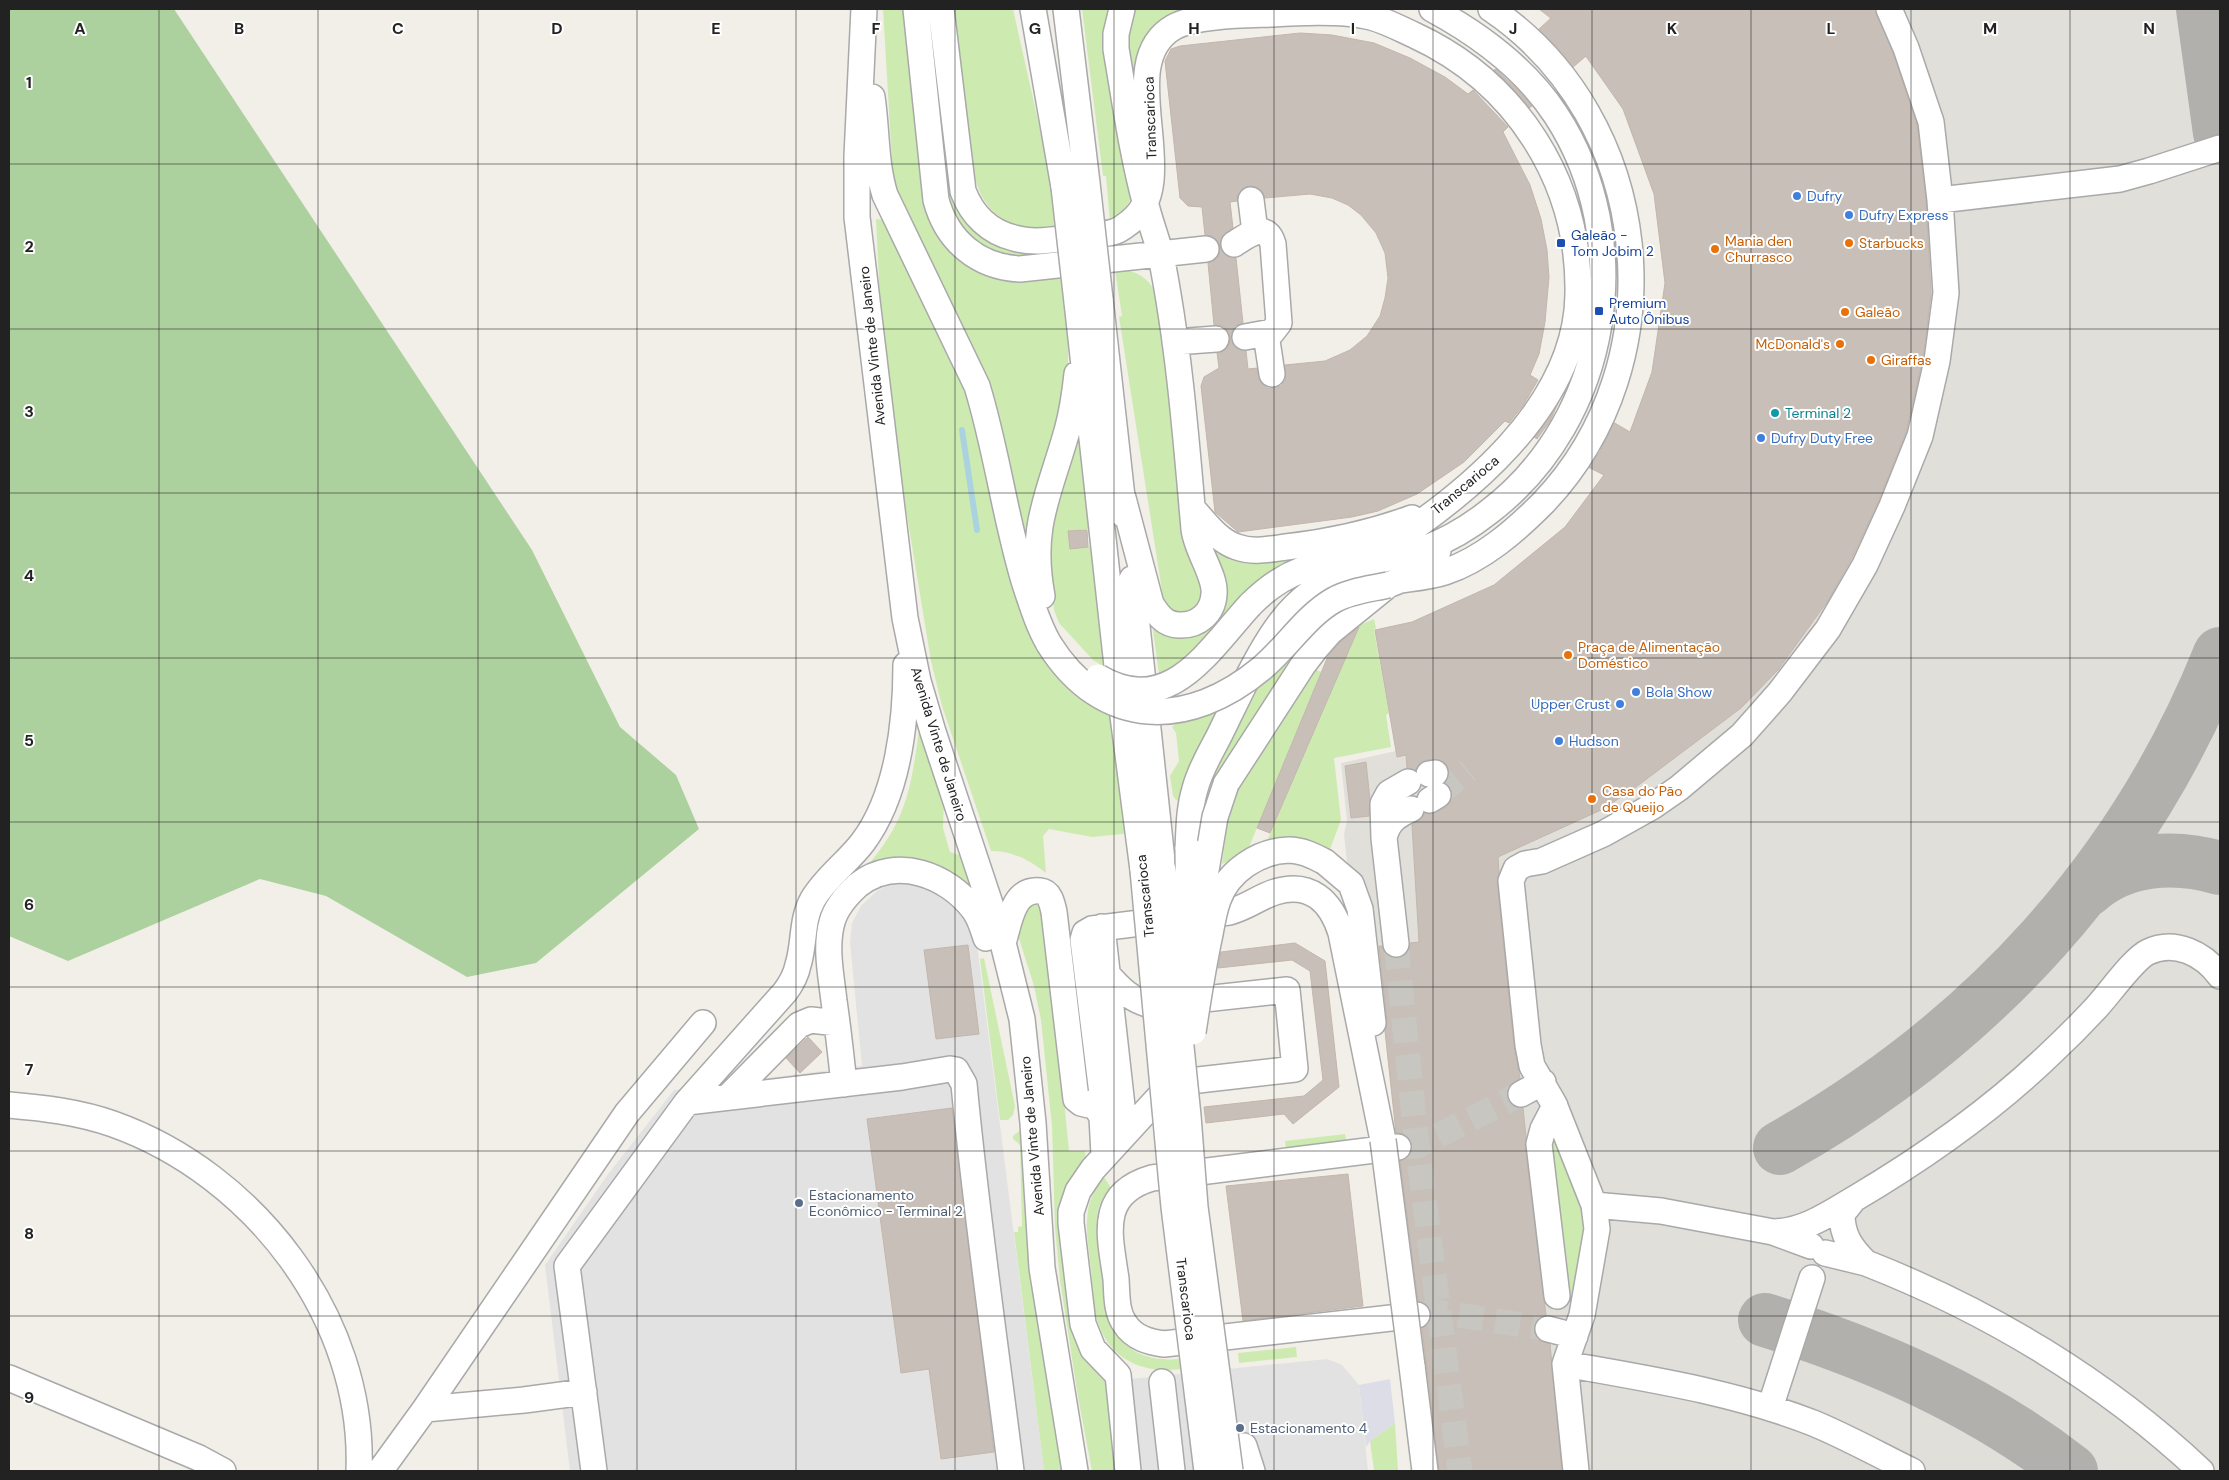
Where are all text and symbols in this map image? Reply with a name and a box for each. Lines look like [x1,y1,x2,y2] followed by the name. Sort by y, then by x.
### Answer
[74,18,86,39] text: A
[234,18,244,39] text: B
[392,18,404,39] text: C
[551,18,563,39] text: D
[711,18,721,39] text: E
[872,18,881,39] text: F
[1029,18,1041,39] text: G
[1188,18,1200,39] text: H
[1351,18,1355,39] text: I
[1509,18,1517,39] text: J
[1667,18,1678,39] text: K
[1827,18,1836,39] text: L
[1983,18,1997,39] text: M
[2143,18,2155,39] text: N
[26,72,32,93] text: 1
[1140,76,1160,160] street label: Transcarioca
[1807,187,1843,205] place label: Dufry
[1791,190,1803,202] marker: Dufry
[1859,206,1949,224] place label: Dufry Express
[1843,209,1855,221] marker: Dufry Express
[1571,226,1654,260] place label: Galeão - Tom Jobim 2
[1725,232,1792,266] place label: Mania den Churrasco
[1859,234,1924,252] place label: Starbucks
[24,236,34,257] text: 2
[1555,237,1567,249] marker: Galeão - Tom Jobim 2
[1843,237,1855,249] marker: Starbucks
[1709,243,1721,255] marker: Mania den Churrasco
[855,265,889,427] street label: Avenida Vinte de Janeiro
[1609,294,1690,328] place label: Premium Auto Ônibus
[1855,303,1900,321] place label: Galeão
[1593,305,1605,317] marker: Premium Auto Ônibus
[1839,306,1851,318] marker: Galeão
[1755,335,1830,353] place label: McDonald's
[1834,338,1846,350] marker: McDonald's
[1881,351,1932,369] place label: Giraffas
[1865,354,1877,366] marker: Giraffas
[24,401,34,422] text: 3
[1785,404,1851,422] place label: Terminal 2
[1769,407,1781,419] marker: Terminal 2
[1771,429,1873,447] place label: Dufry Duty Free
[1755,432,1767,444] marker: Dufry Duty Free
[1427,451,1503,519] street label: Transcarioca
[24,565,34,586] text: 4
[1578,638,1720,672] place label: Praça de Alimentação Doméstico
[1562,649,1574,661] marker: Praça de Alimentação Doméstico
[907,665,971,823] street label: Avenida Vinte de Janeiro
[1646,683,1712,701] place label: Bola Show
[1630,686,1642,698] marker: Bola Show
[1531,695,1610,713] place label: Upper Crust
[1614,698,1626,710] marker: Upper Crust
[24,730,34,751] text: 5
[1569,732,1619,750] place label: Hudson
[1553,735,1565,747] marker: Hudson
[1602,782,1683,816] place label: Casa do Pão de Queijo
[1586,793,1598,805] marker: Casa do Pão de Queijo
[1132,854,1158,938] street label: Transcarioca
[24,894,34,915] text: 6
[1016,1055,1048,1217] street label: Avenida Vinte de Janeiro
[25,1059,34,1080] text: 7
[809,1186,963,1220] place label: Estacionamento Econômico - Terminal 2
[793,1197,805,1209] marker: Estacionamento Econômico - Terminal 2
[24,1223,34,1244] text: 8
[1172,1257,1200,1341] street label: Transcarioca
[24,1387,34,1408] text: 9
[1250,1419,1368,1437] place label: Estacionamento 4
[1234,1422,1246,1434] marker: Estacionamento 4

